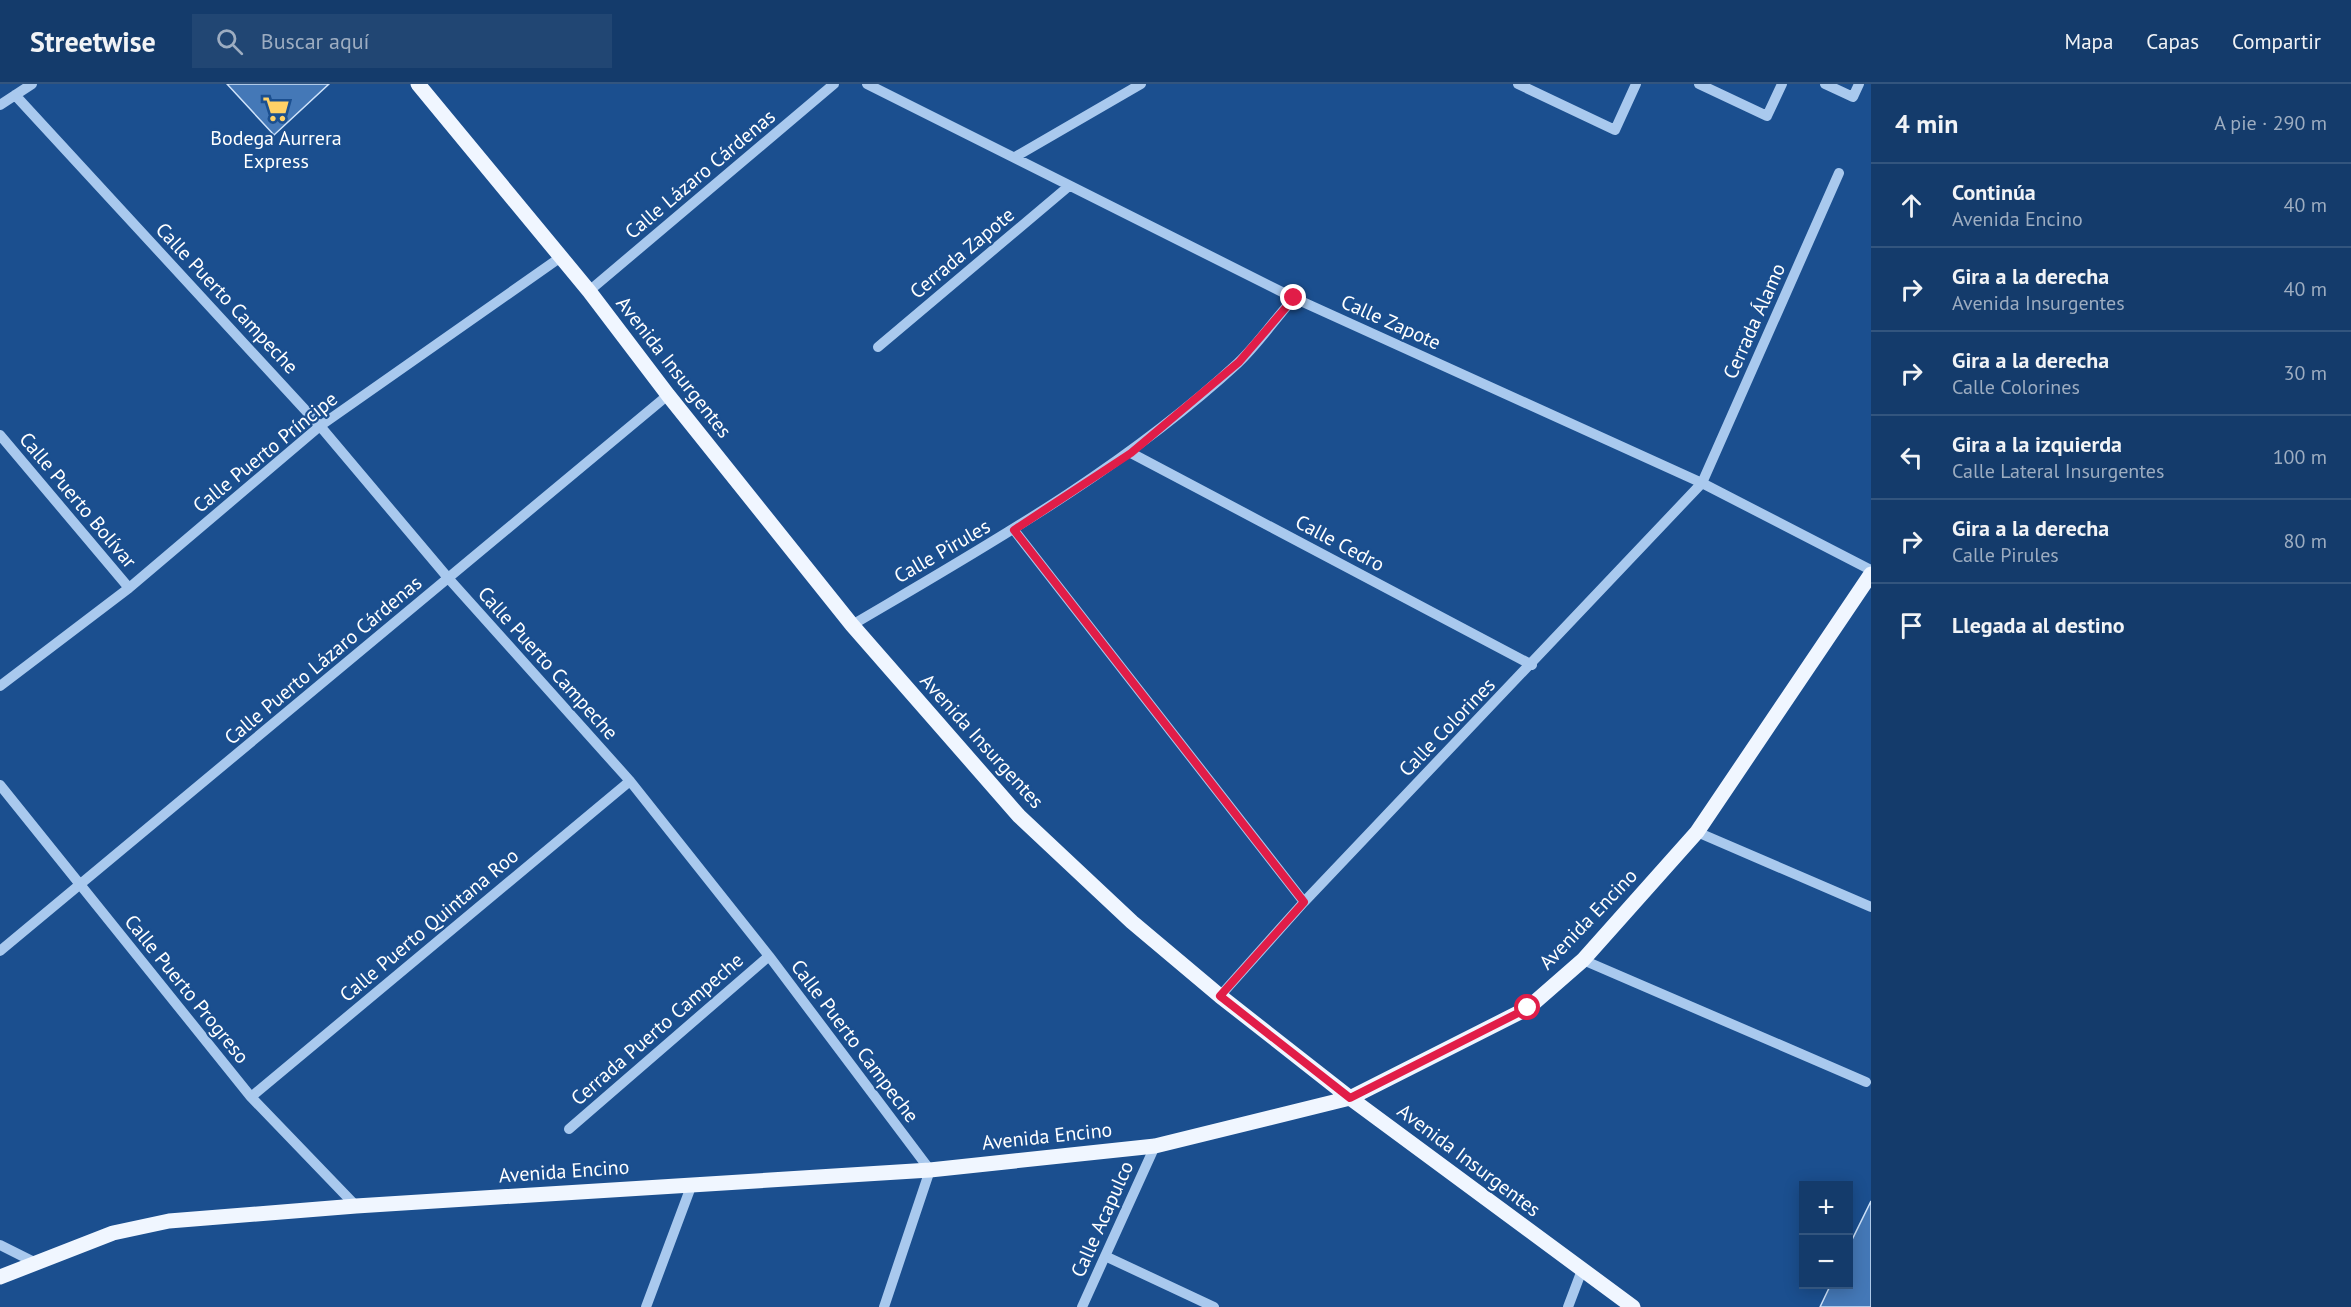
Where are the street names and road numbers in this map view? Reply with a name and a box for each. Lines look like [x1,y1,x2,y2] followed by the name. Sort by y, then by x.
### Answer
[619,103,781,245] street label: Calle Lázaro Cárdenas
[904,202,1020,304] street label: Cerrada Zapote
[150,217,304,379] street label: Calle Puerto Campeche
[1717,259,1791,383] street label: Cerrada Álamo
[1337,288,1445,356] street label: Calle Zapote
[611,291,737,443] street label: Avenida Insurgentes
[187,386,343,518] street label: Calle Puerto Príncipe
[14,427,143,573] street label: Calle Puerto Bolívar
[1291,509,1389,577] street label: Calle Cedro
[889,513,995,589] street label: Calle Pirules
[219,570,427,750] street label: Calle Puerto Lázaro Cárdenas
[472,581,624,745] street label: Calle Puerto Campeche
[915,668,1049,814] street label: Avenida Insurgentes
[1393,672,1501,782] street label: Calle Colorines
[334,843,524,1007] street label: Calle Puerto Quintana Roo
[1533,863,1643,975] street label: Avenida Encino
[119,909,255,1069] street label: Calle Puerto Progreso
[565,947,749,1111] street label: Cerrada Puerto Campeche
[785,954,925,1128] street label: Calle Puerto Campeche
[1392,1098,1546,1222] street label: Avenida Insurgentes
[981,1116,1113,1156] street label: Avenida Encino
[498,1153,630,1189] street label: Avenida Encino
[1065,1157,1139,1281] street label: Calle Acapulco

